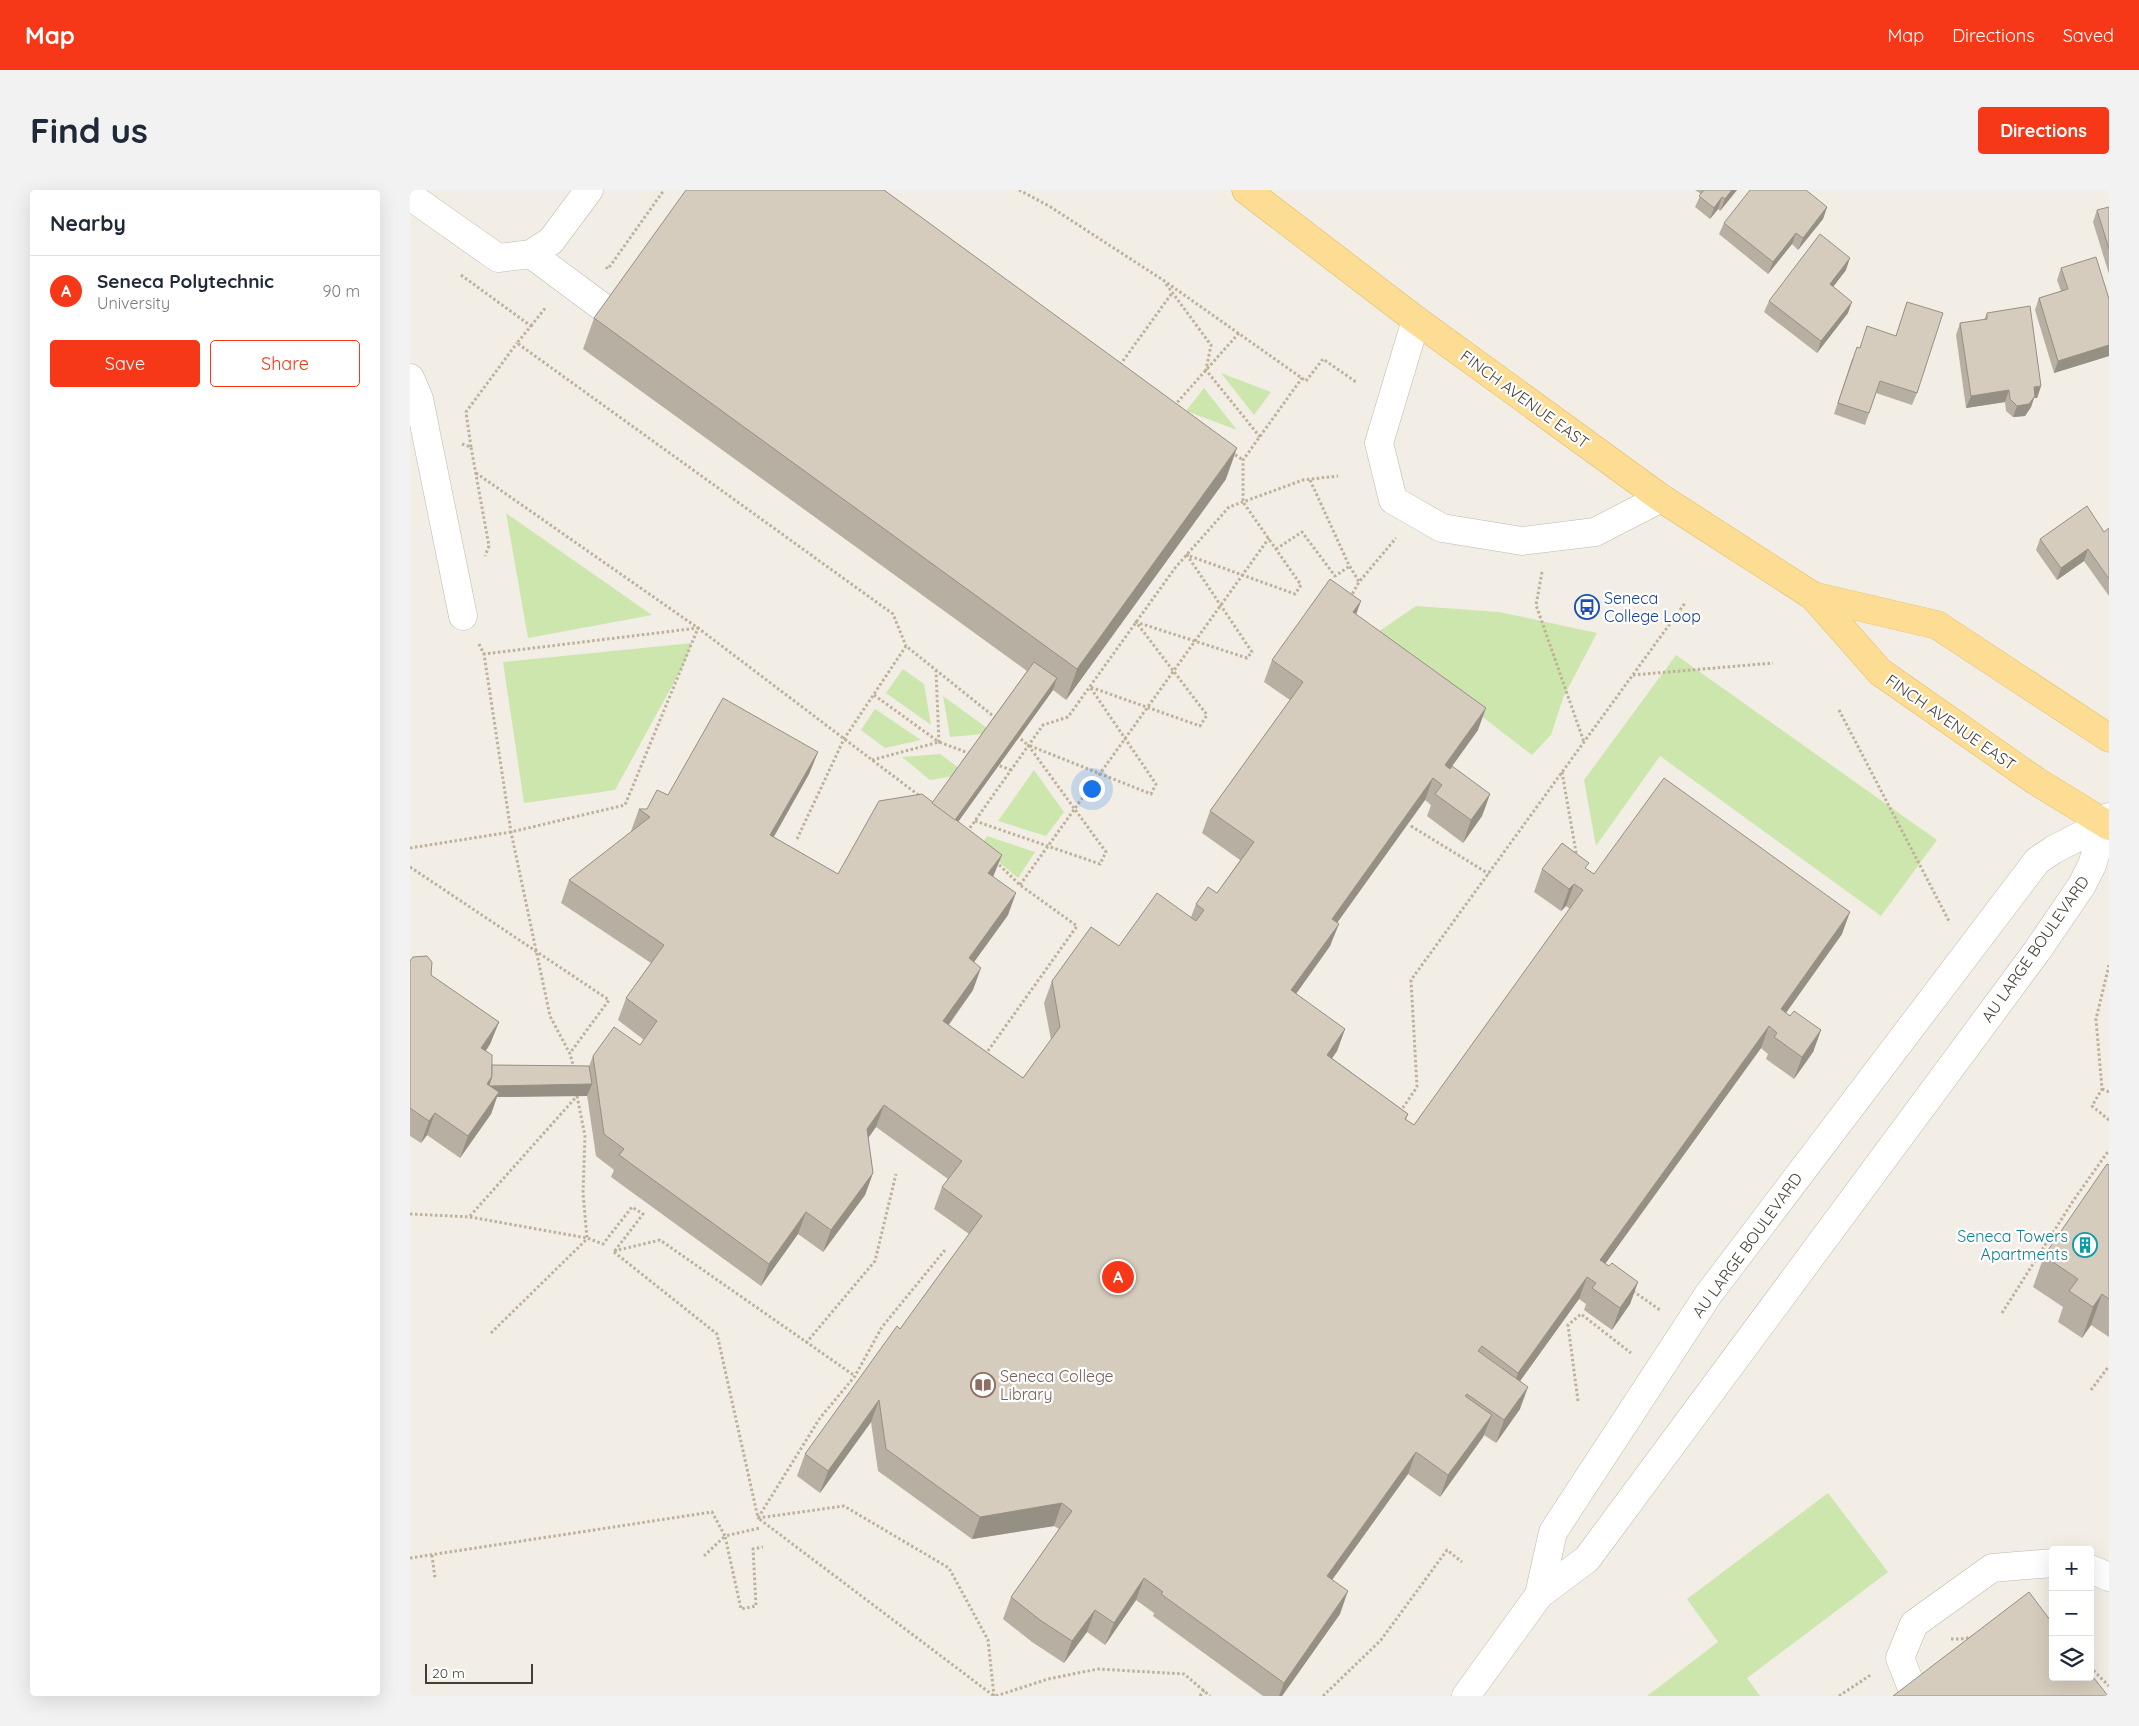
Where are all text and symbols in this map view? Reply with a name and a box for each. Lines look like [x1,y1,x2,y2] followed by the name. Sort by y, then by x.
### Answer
[25,20,75,50] text: Map
[1887,24,1924,47] text: Map
[1952,24,2035,47] text: Directions
[2063,24,2114,47] text: Saved
[1978,107,2109,154] button: Directions
[30,108,148,152] text: Find us
[50,210,126,236] text: Nearby
[97,269,274,293] text: Seneca Polytechnic
[61,281,71,301] text: A
[323,281,360,301] text: 90 m
[97,293,170,313] text: University
[50,340,200,387] button: Save
[210,340,360,387] button: Share
[1457,346,1594,453] street label: FINCH AVENUE EAST
[1604,588,1701,626] place label: Seneca College Loop
[1574,594,1600,620] bus stop icon: Seneca College Loop
[1882,670,2020,775] street label: FINCH AVENUE EAST
[1079,776,1105,802] your location
[1977,872,2093,1026] street label: AU LARGE BOULEVARD
[1688,1169,1806,1321] street label: AU LARGE BOULEVARD
[1957,1226,2068,1264] place label: Seneca Towers Apartments
[2072,1232,2098,1258] building icon: Seneca Towers Apartments
[1102,1258,1134,1296] pin: A
[1000,1366,1114,1404] place label: Seneca College Library
[970,1372,996,1398] library icon: Seneca College Library
[2049,1546,2094,1681] map controls
[2049,1546,2094,1591] button: +
[2049,1591,2094,1636] button: −
[2049,1636,2094,1681] button: layers
[425,1661,532,1684] scale bar
[432,1664,465,1682] text: 20 m

